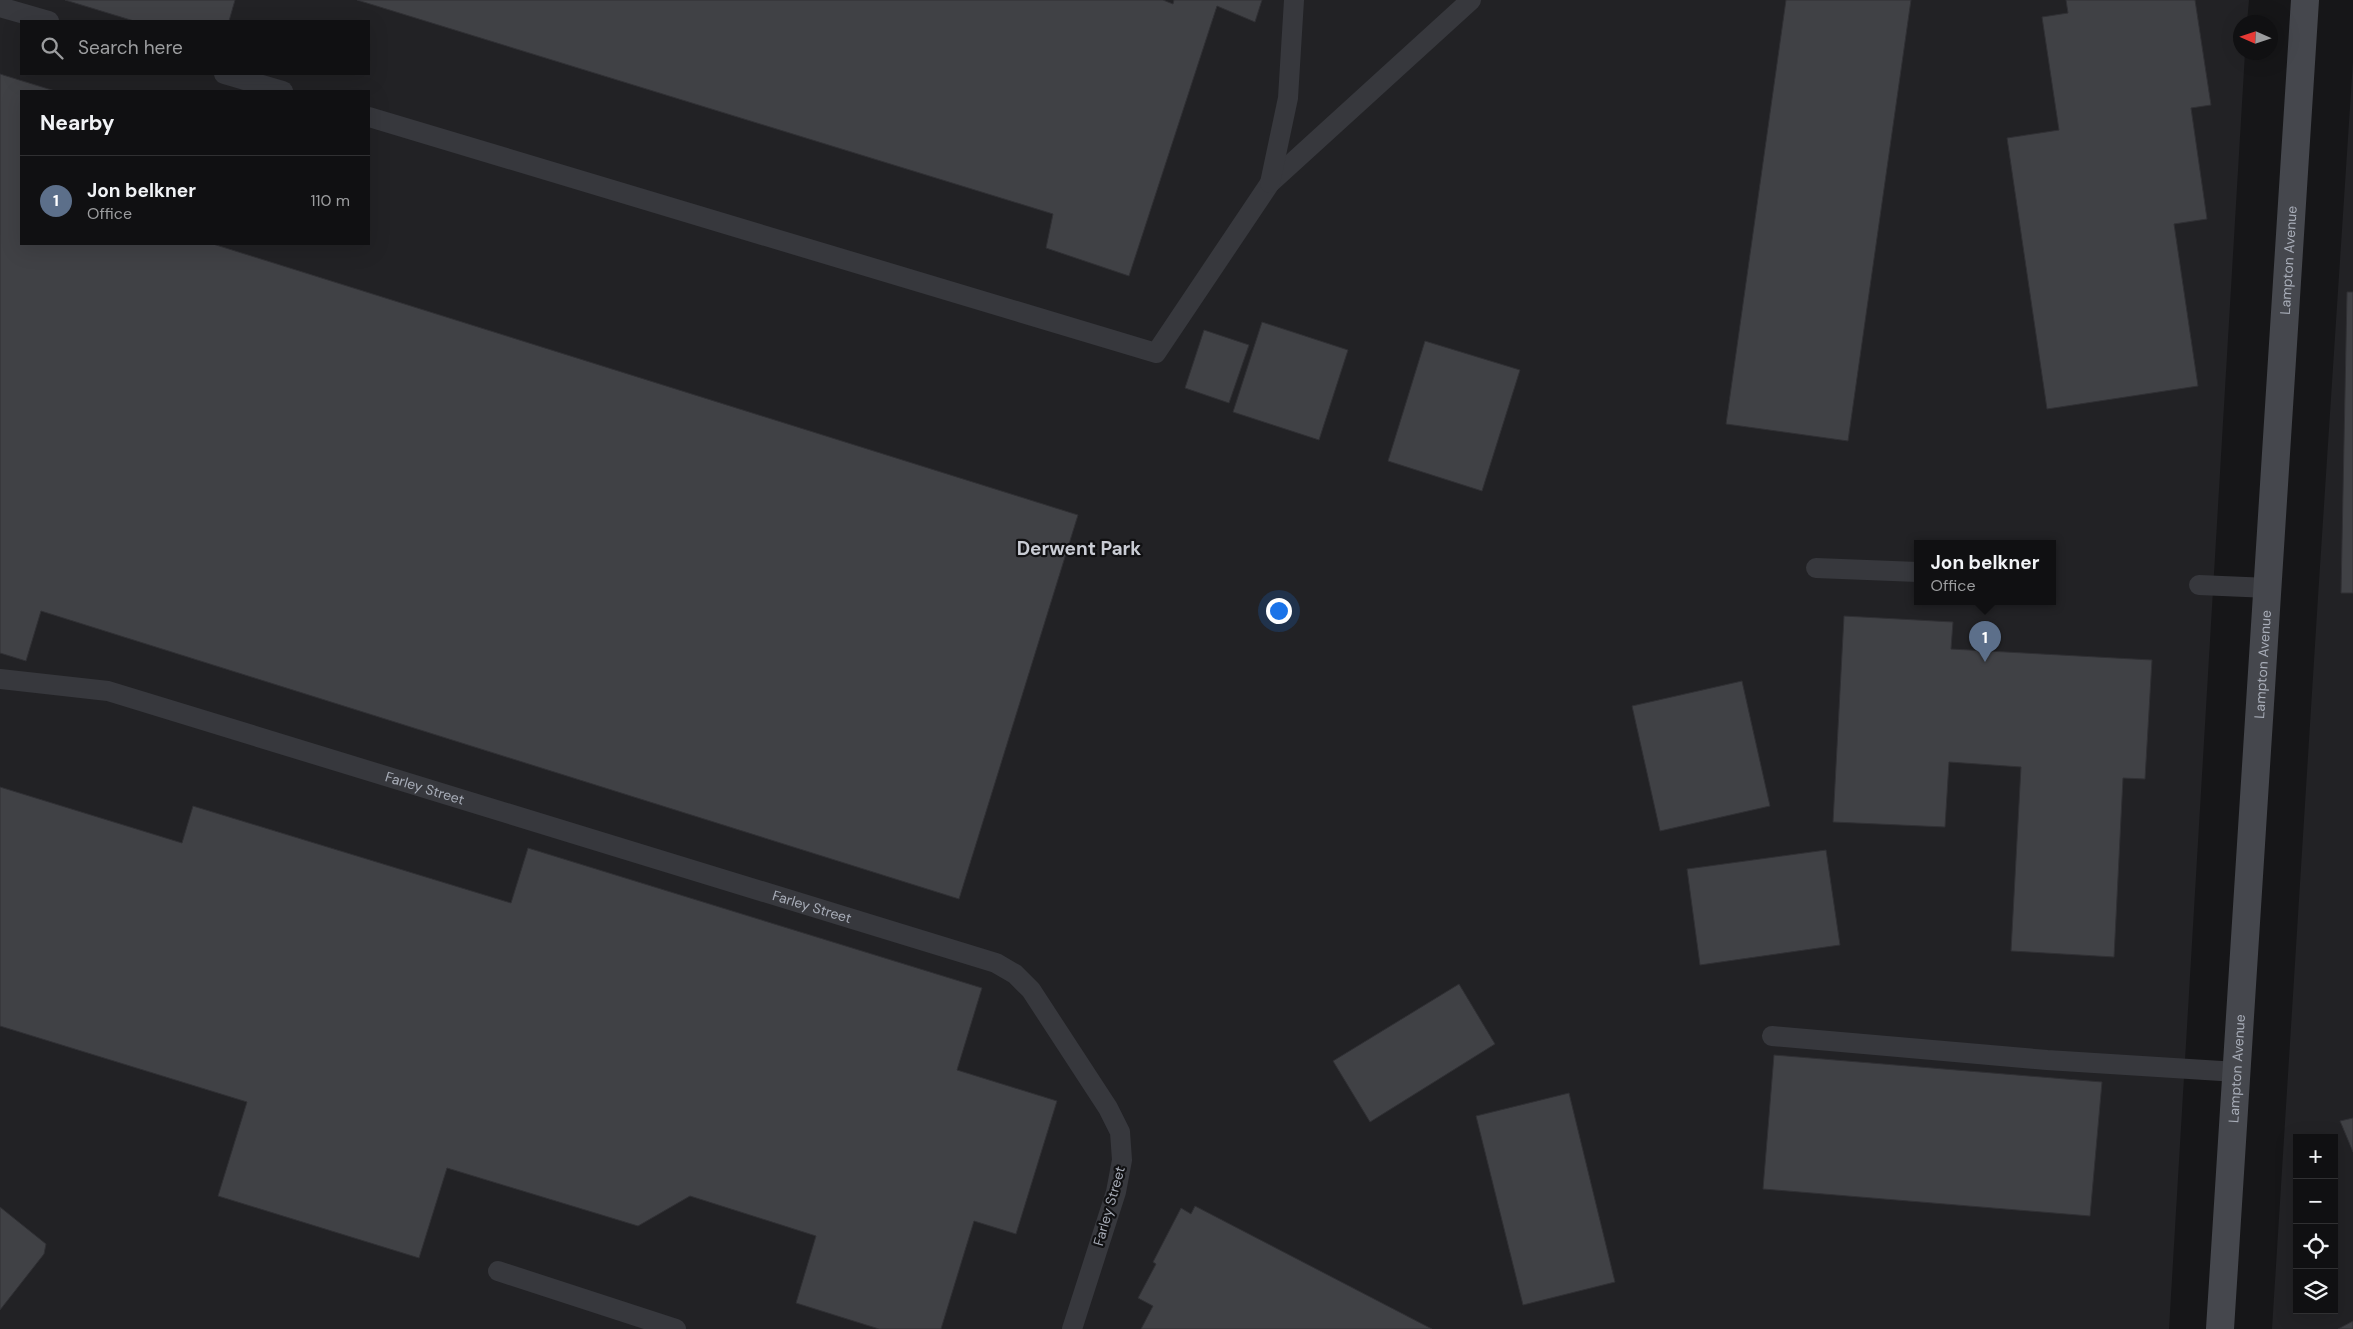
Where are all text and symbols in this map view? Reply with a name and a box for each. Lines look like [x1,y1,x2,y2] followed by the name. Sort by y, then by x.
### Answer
[2233,15,2278,60] north arrow
[20,20,370,75] search box
[38,34,66,62] icon: search
[78,35,183,60] text: Search here
[40,109,114,137] text: Nearby
[87,178,196,203] text: Jon belkner
[53,190,59,211] text: 1
[311,190,350,211] text: 110 m
[87,203,132,224] text: Office
[2276,205,2301,315] street label: Lampton Avenue
[1017,536,1141,561] district label: Derwent Park
[1914,540,2056,605] popup
[1931,550,2039,575] text: Jon belkner
[1931,575,1976,596] text: Office
[1266,598,1292,624] your location
[2250,609,2275,719] street label: Lampton Avenue
[1969,621,2001,662] pin: 1
[383,767,467,809] street label: Farley Street
[770,886,854,927] street label: Farley Street
[2224,1014,2249,1123] street label: Lampton Avenue
[2293,1134,2338,1314] map controls
[2293,1134,2338,1179] button: +
[1089,1164,1129,1248] street label: Farley Street
[2293,1179,2338,1224] button: −
[2293,1224,2338,1269] button: locate
[2293,1269,2338,1314] button: layers

